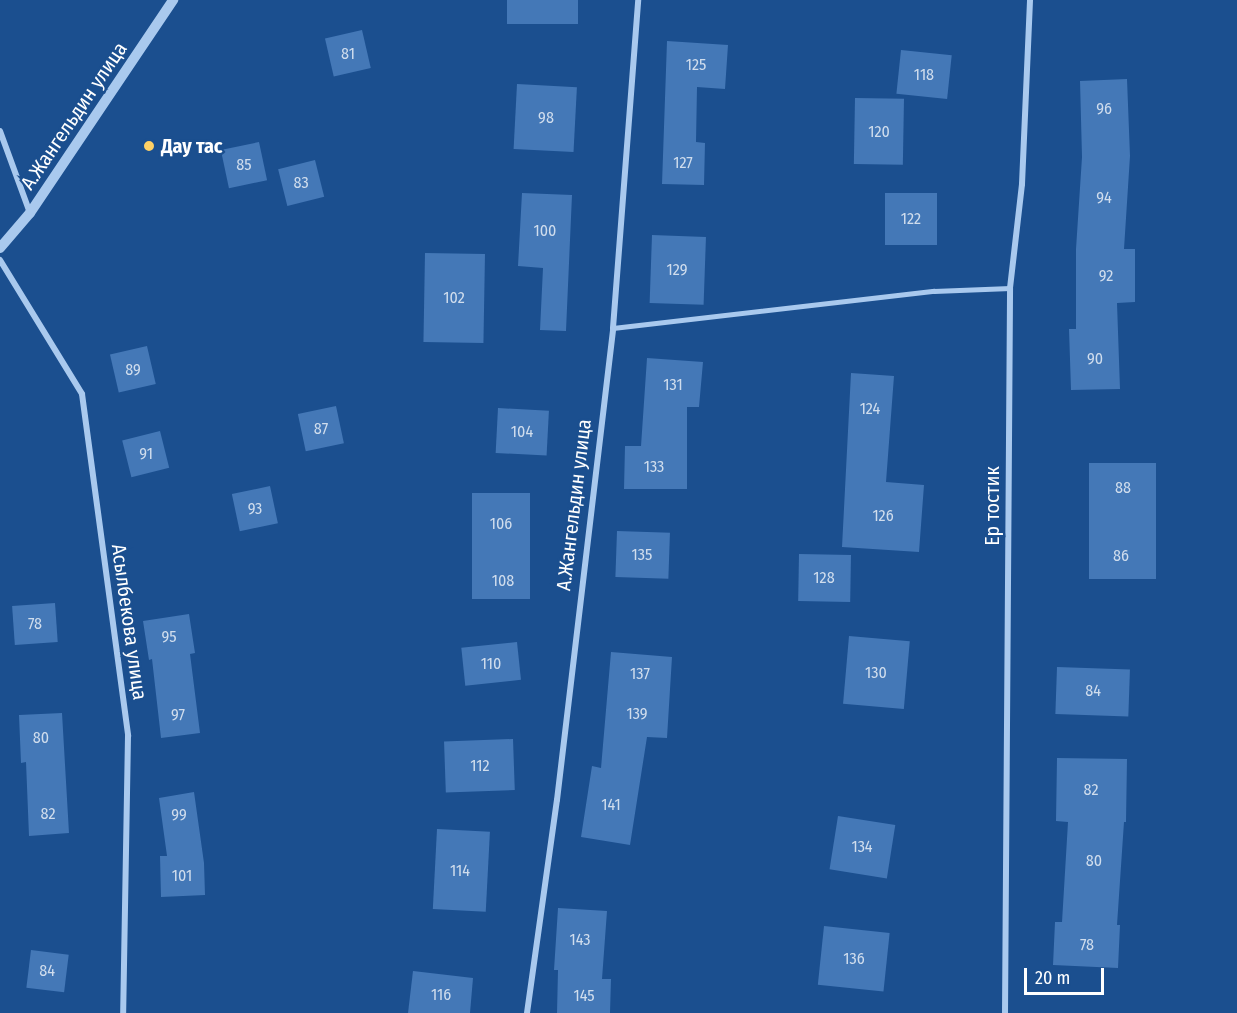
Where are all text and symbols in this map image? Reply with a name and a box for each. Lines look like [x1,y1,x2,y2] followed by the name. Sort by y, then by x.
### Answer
[16,38,132,194] street label: А.Жангельдин улица
[341,44,355,64] house number: 81
[686,55,706,75] house number: 125
[914,65,934,85] house number: 118
[1096,99,1112,119] house number: 96
[538,108,554,128] house number: 98
[868,122,890,142] house number: 120
[161,134,223,158] place label: Дау тас
[142,139,156,153] marker: Дау тас
[673,153,693,173] house number: 127
[236,155,252,175] house number: 85
[293,173,309,193] house number: 83
[1096,188,1112,208] house number: 94
[901,209,921,229] house number: 122
[534,221,556,241] house number: 100
[667,260,687,280] house number: 129
[1099,266,1113,286] house number: 92
[443,288,465,308] house number: 102
[1087,349,1103,369] house number: 90
[125,360,141,380] house number: 89
[663,375,683,395] house number: 131
[860,399,880,419] house number: 124
[552,418,596,592] street label: А.Жангельдин улица
[314,419,328,439] house number: 87
[511,422,533,442] house number: 104
[139,444,153,464] house number: 91
[644,457,664,477] house number: 133
[980,466,1004,546] street label: Ер тостик
[1115,478,1131,498] house number: 88
[248,499,262,519] house number: 93
[872,506,894,526] house number: 126
[490,514,512,534] house number: 106
[106,543,152,701] street label: Асылбекова улица
[632,545,652,565] house number: 135
[1113,546,1129,566] house number: 86
[813,568,835,588] house number: 128
[492,571,514,591] house number: 108
[28,614,42,634] house number: 78
[161,627,177,647] house number: 95
[481,654,501,674] house number: 110
[865,663,887,683] house number: 130
[630,664,650,684] house number: 137
[1085,681,1101,701] house number: 84
[626,704,648,724] house number: 139
[171,705,185,725] house number: 97
[33,728,49,748] house number: 80
[470,756,490,776] house number: 112
[1084,780,1098,800] house number: 82
[601,795,621,815] house number: 141
[41,804,55,824] house number: 82
[171,805,187,825] house number: 99
[851,837,873,857] house number: 134
[1086,851,1102,871] house number: 80
[450,861,470,881] house number: 114
[172,866,192,886] house number: 101
[570,930,590,950] house number: 143
[1080,935,1094,955] house number: 78
[843,949,865,969] house number: 136
[1027,956,1106,994] scale bar
[39,961,55,981] house number: 84
[1035,967,1070,989] text: 20 m
[431,985,451,1005] house number: 116
[573,986,595,1006] house number: 145

